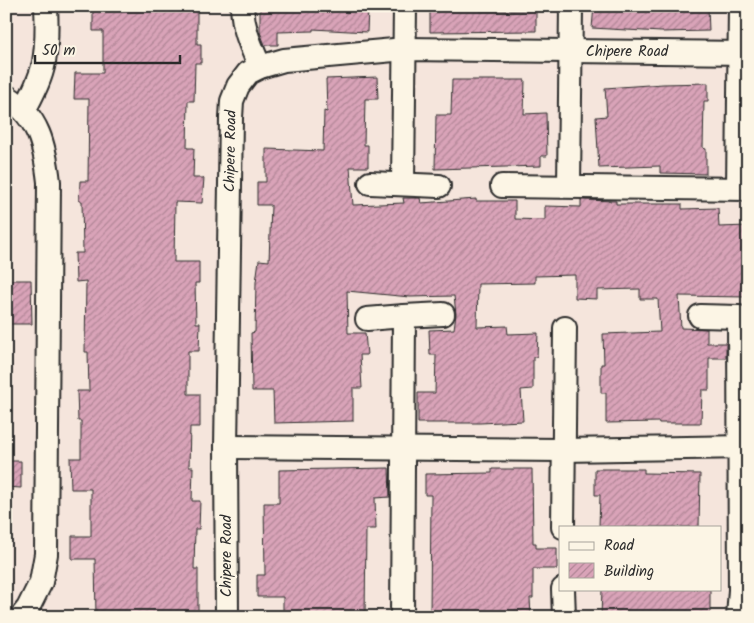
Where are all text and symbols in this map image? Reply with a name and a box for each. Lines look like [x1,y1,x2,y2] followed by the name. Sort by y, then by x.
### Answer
[35,32,180,64] scale bar
[42,39,76,63] text: 50 m
[586,40,669,64] street label: Chipere Road
[218,109,244,192] street label: Chipere Road
[215,514,239,597] street label: Chipere Road
[559,526,722,590] legend
[604,534,635,558] text: Road
[604,560,654,584] text: Building

